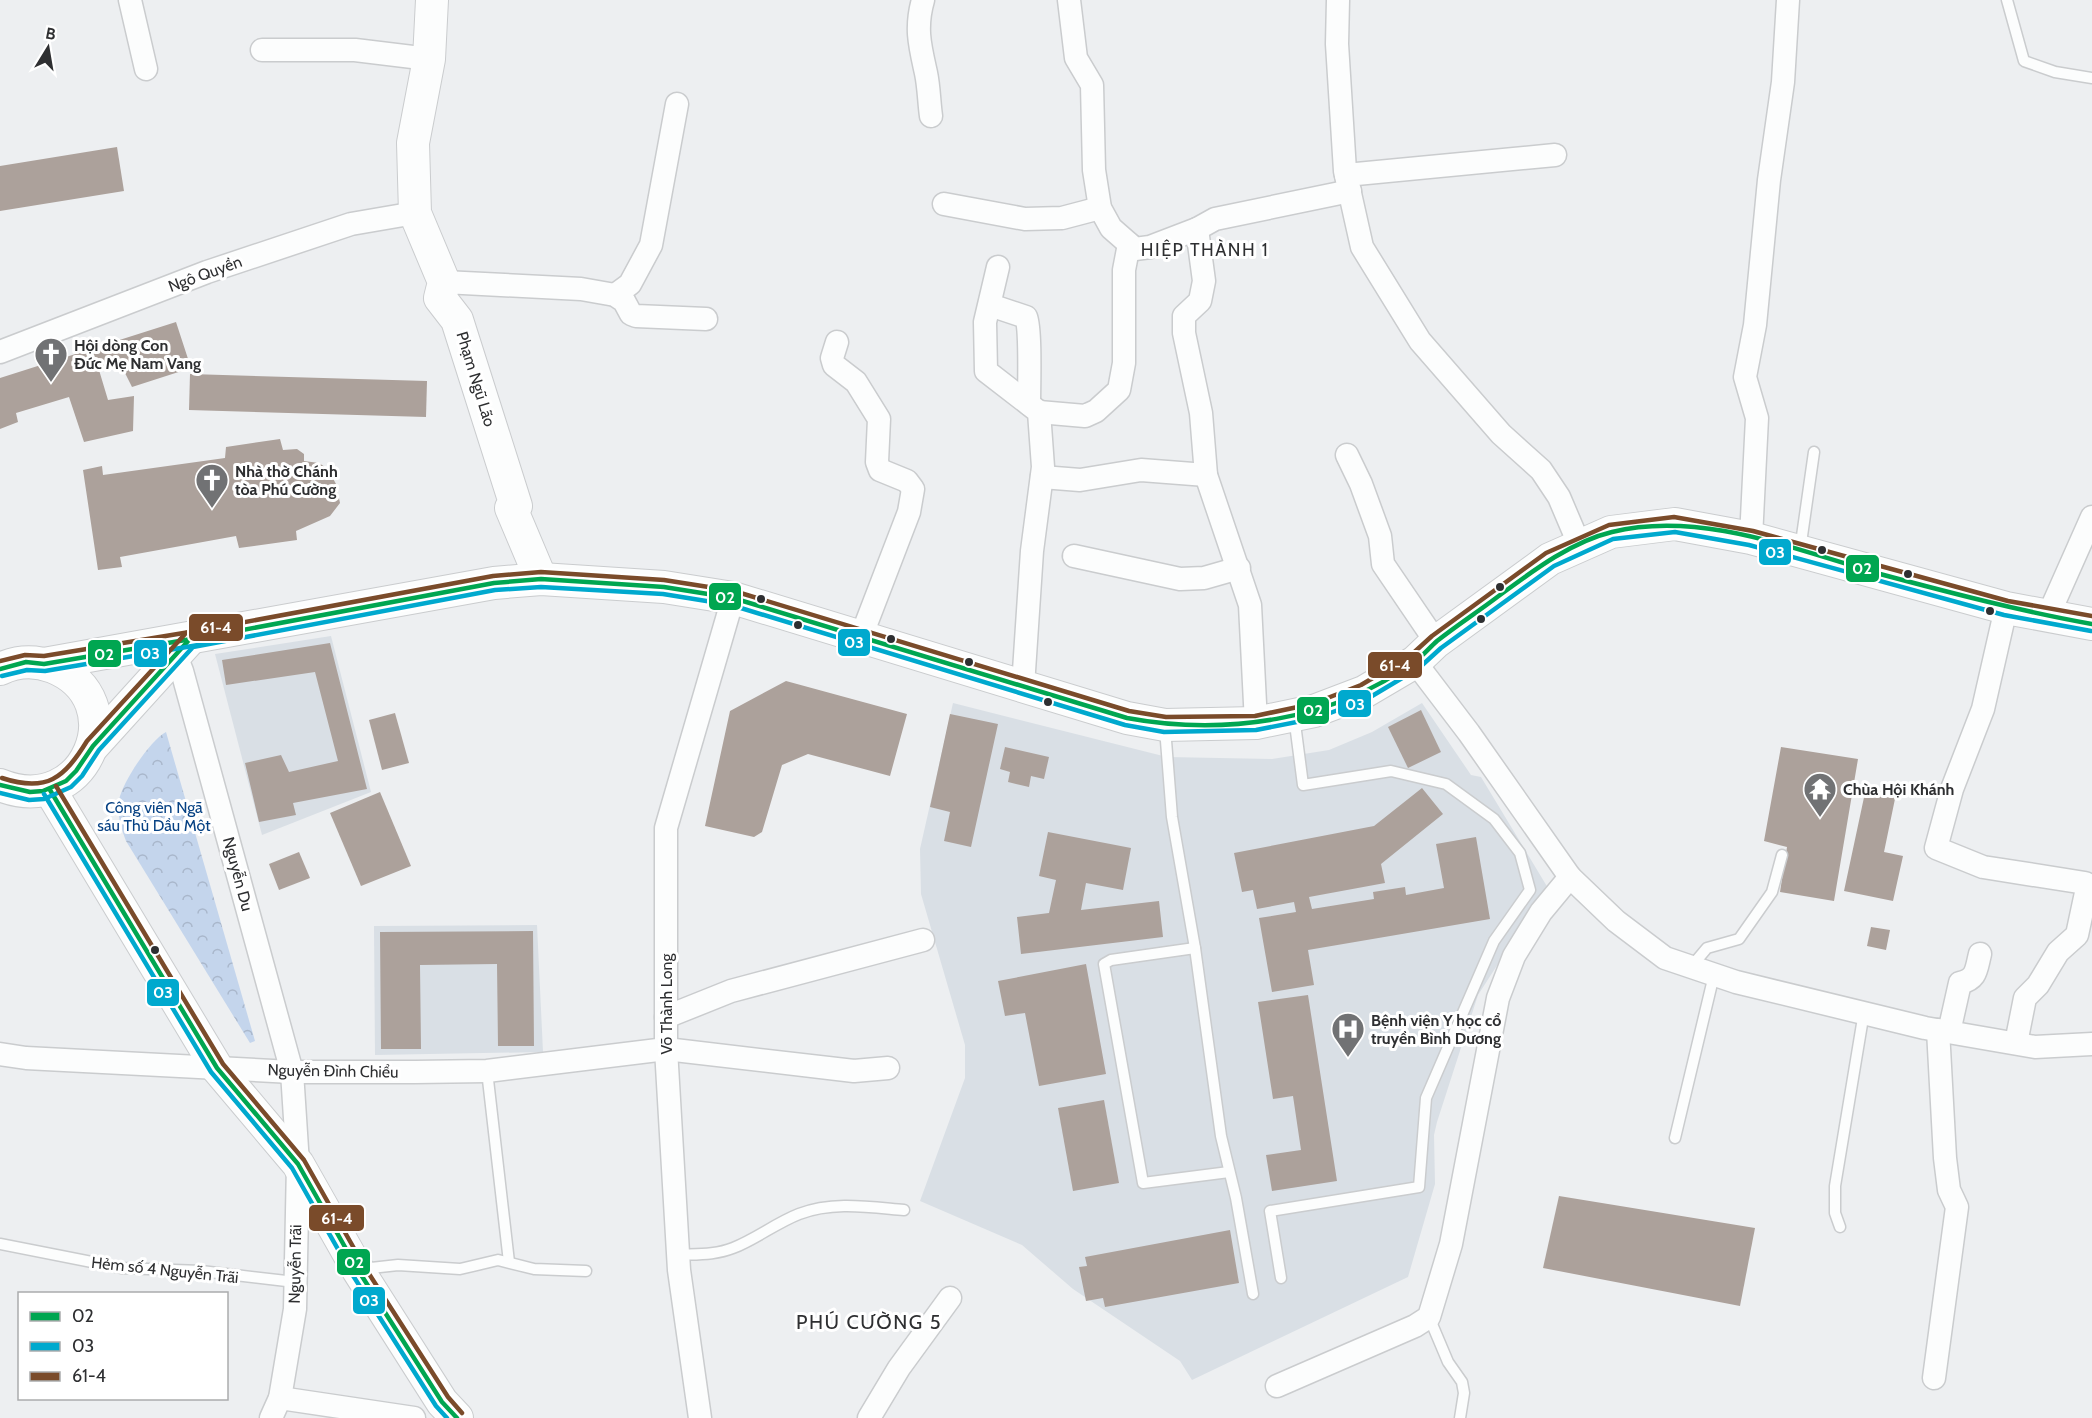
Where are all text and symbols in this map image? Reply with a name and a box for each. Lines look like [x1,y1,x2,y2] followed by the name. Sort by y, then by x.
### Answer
[18,18,78,78] north arrow
[44,23,58,44] text: B
[1141,239,1269,261] district label: HIỆP THÀNH 1
[166,252,245,296] street label: Ngô Quyền
[453,329,500,429] street label: Phạm Ngũ Lão
[33,336,69,383] church icon: Hội dòng Con Đức Mẹ Nam Vang
[74,336,201,373] place label: Hội dòng Con Đức Mẹ Nam Vang
[194,462,230,509] church icon: Nhà thờ Chánh tòa Phú Cường
[235,462,338,499] place label: Nhà thờ Chánh tòa Phú Cường
[1758,538,1792,566] line badge: 03
[1765,543,1785,562] text: 03
[1816,544,1828,556] unlabelled marker
[1845,554,1880,583] line badge: 02
[1852,559,1872,578] text: 02
[1902,568,1914,580] unlabelled marker
[1494,581,1506,593] unlabelled marker
[708,582,742,611] line badge: 02
[715,588,735,607] text: 02
[755,593,767,605] unlabelled marker
[1984,605,1996,617] unlabelled marker
[188,613,244,642] line badge: 61-4
[1475,613,1487,625] unlabelled marker
[200,618,232,637] text: 61-4
[792,619,804,631] unlabelled marker
[837,628,871,657] line badge: 03
[844,633,864,652] text: 03
[885,633,897,645] unlabelled marker
[87,639,122,668] line badge: 02
[133,639,168,668] line badge: 03
[140,644,160,663] text: 03
[94,645,114,664] text: 02
[1367,651,1423,679] line badge: 61-4
[963,656,975,668] unlabelled marker
[1379,656,1411,675] text: 61-4
[1337,689,1372,718] line badge: 03
[1345,695,1365,714] text: 03
[1042,696,1054,708] unlabelled marker
[1296,696,1330,725] line badge: 02
[1303,701,1323,720] text: 02
[1802,771,1838,818] temple icon: Chùa Hội Khánh
[1843,780,1954,799] place label: Chùa Hội Khánh
[97,798,211,835] park label: Công viên Ngã sáu Thủ Dầu Một
[219,835,257,913] street label: Nguyễn Du
[149,944,161,956] unlabelled marker
[657,953,676,1054] street label: Võ Thành Long
[146,978,180,1007] line badge: 03
[153,983,173,1002] text: 03
[1330,1011,1366,1058] hospital icon: Bệnh viện Y học cổ truyền Bình Dương
[1371,1011,1501,1048] place label: Bệnh viện Y học cổ truyền Bình Dương
[267,1060,399,1082] street label: Nguyễn Đình Chiểu
[308,1204,365,1232] line badge: 61-4
[321,1209,353,1228] text: 61-4
[285,1224,305,1304] street label: Nguyễn Trãi
[336,1248,371,1276] line badge: 02
[90,1253,240,1287] street label: Hẻm số 4 Nguyễn Trãi
[344,1253,364,1272] text: 02
[352,1286,386,1315] line badge: 03
[359,1291,379,1310] text: 03
[18,1292,228,1400] legend
[72,1305,94,1327] text: 02
[796,1310,942,1334] district label: PHÚ CƯỜNG 5
[72,1335,94,1357] text: 03
[72,1365,106,1387] text: 61-4

